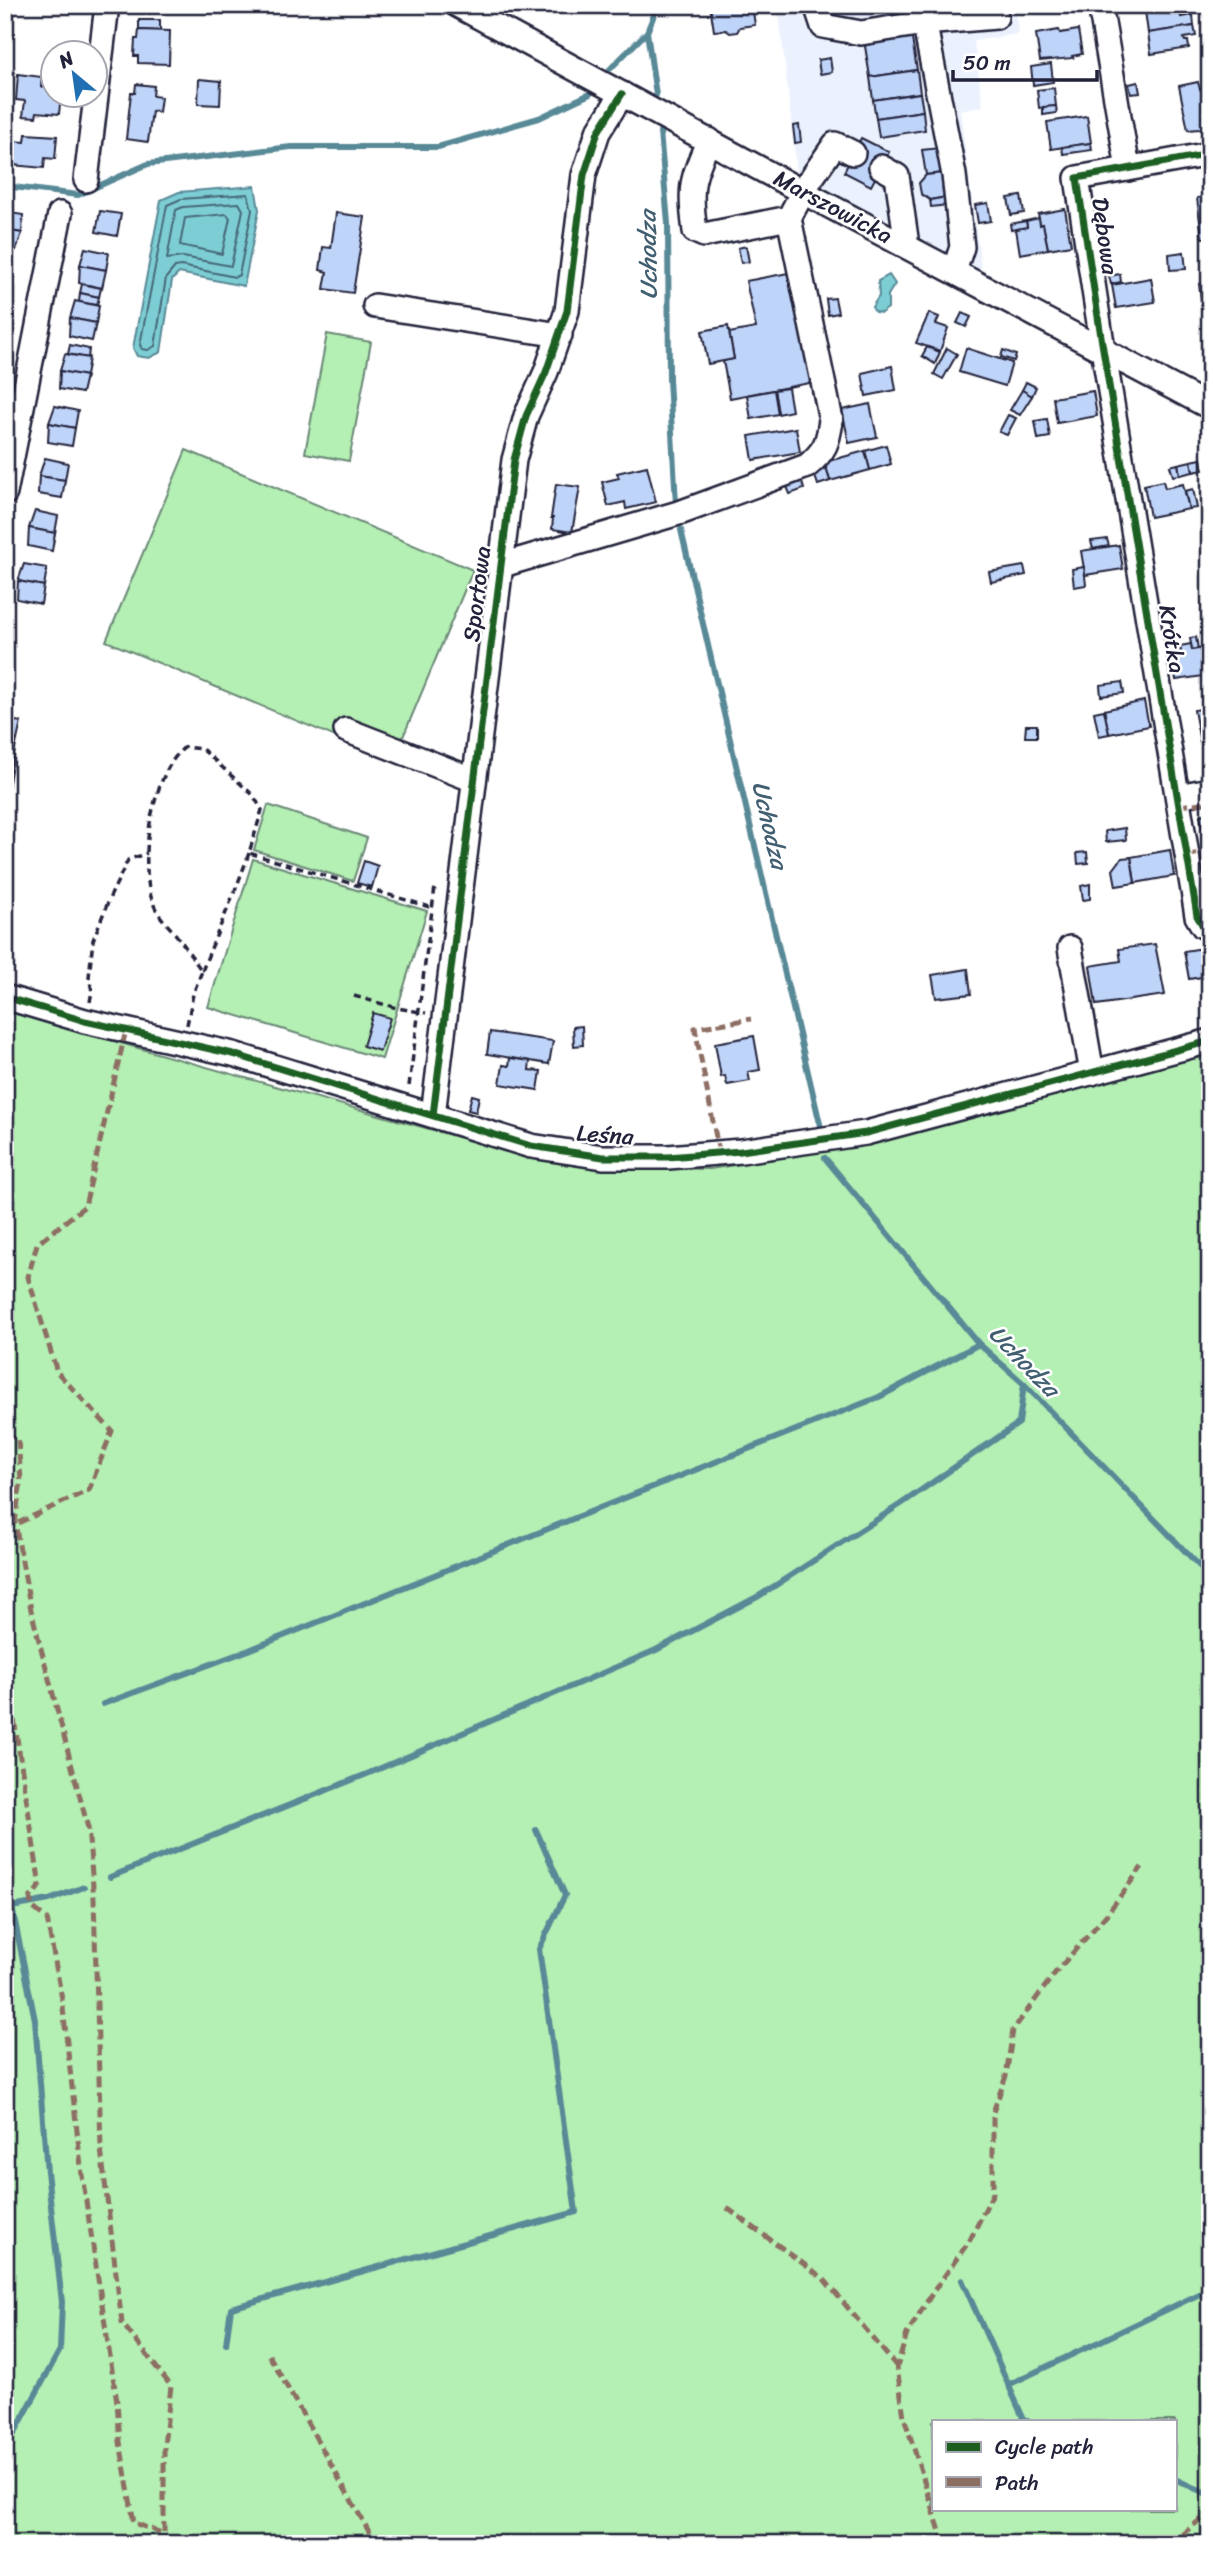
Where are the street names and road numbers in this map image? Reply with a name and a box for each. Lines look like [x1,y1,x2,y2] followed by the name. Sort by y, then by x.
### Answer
[766,158,900,256] street label: Marszowicka
[1079,195,1131,278] street label: Dębowa
[451,543,503,644] street label: Sportowa
[1146,602,1198,676] street label: Krótka
[575,1113,635,1157] street label: Leśna

